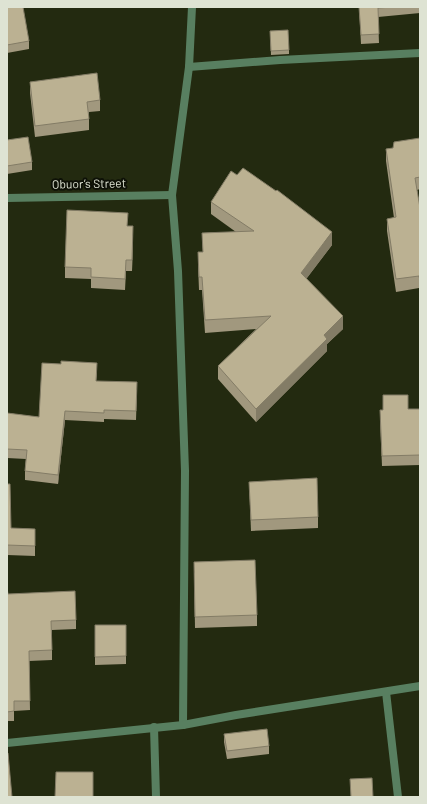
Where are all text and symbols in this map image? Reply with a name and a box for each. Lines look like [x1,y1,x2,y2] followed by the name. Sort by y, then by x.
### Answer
[52,175,126,191] street label: Obuor’s Street

